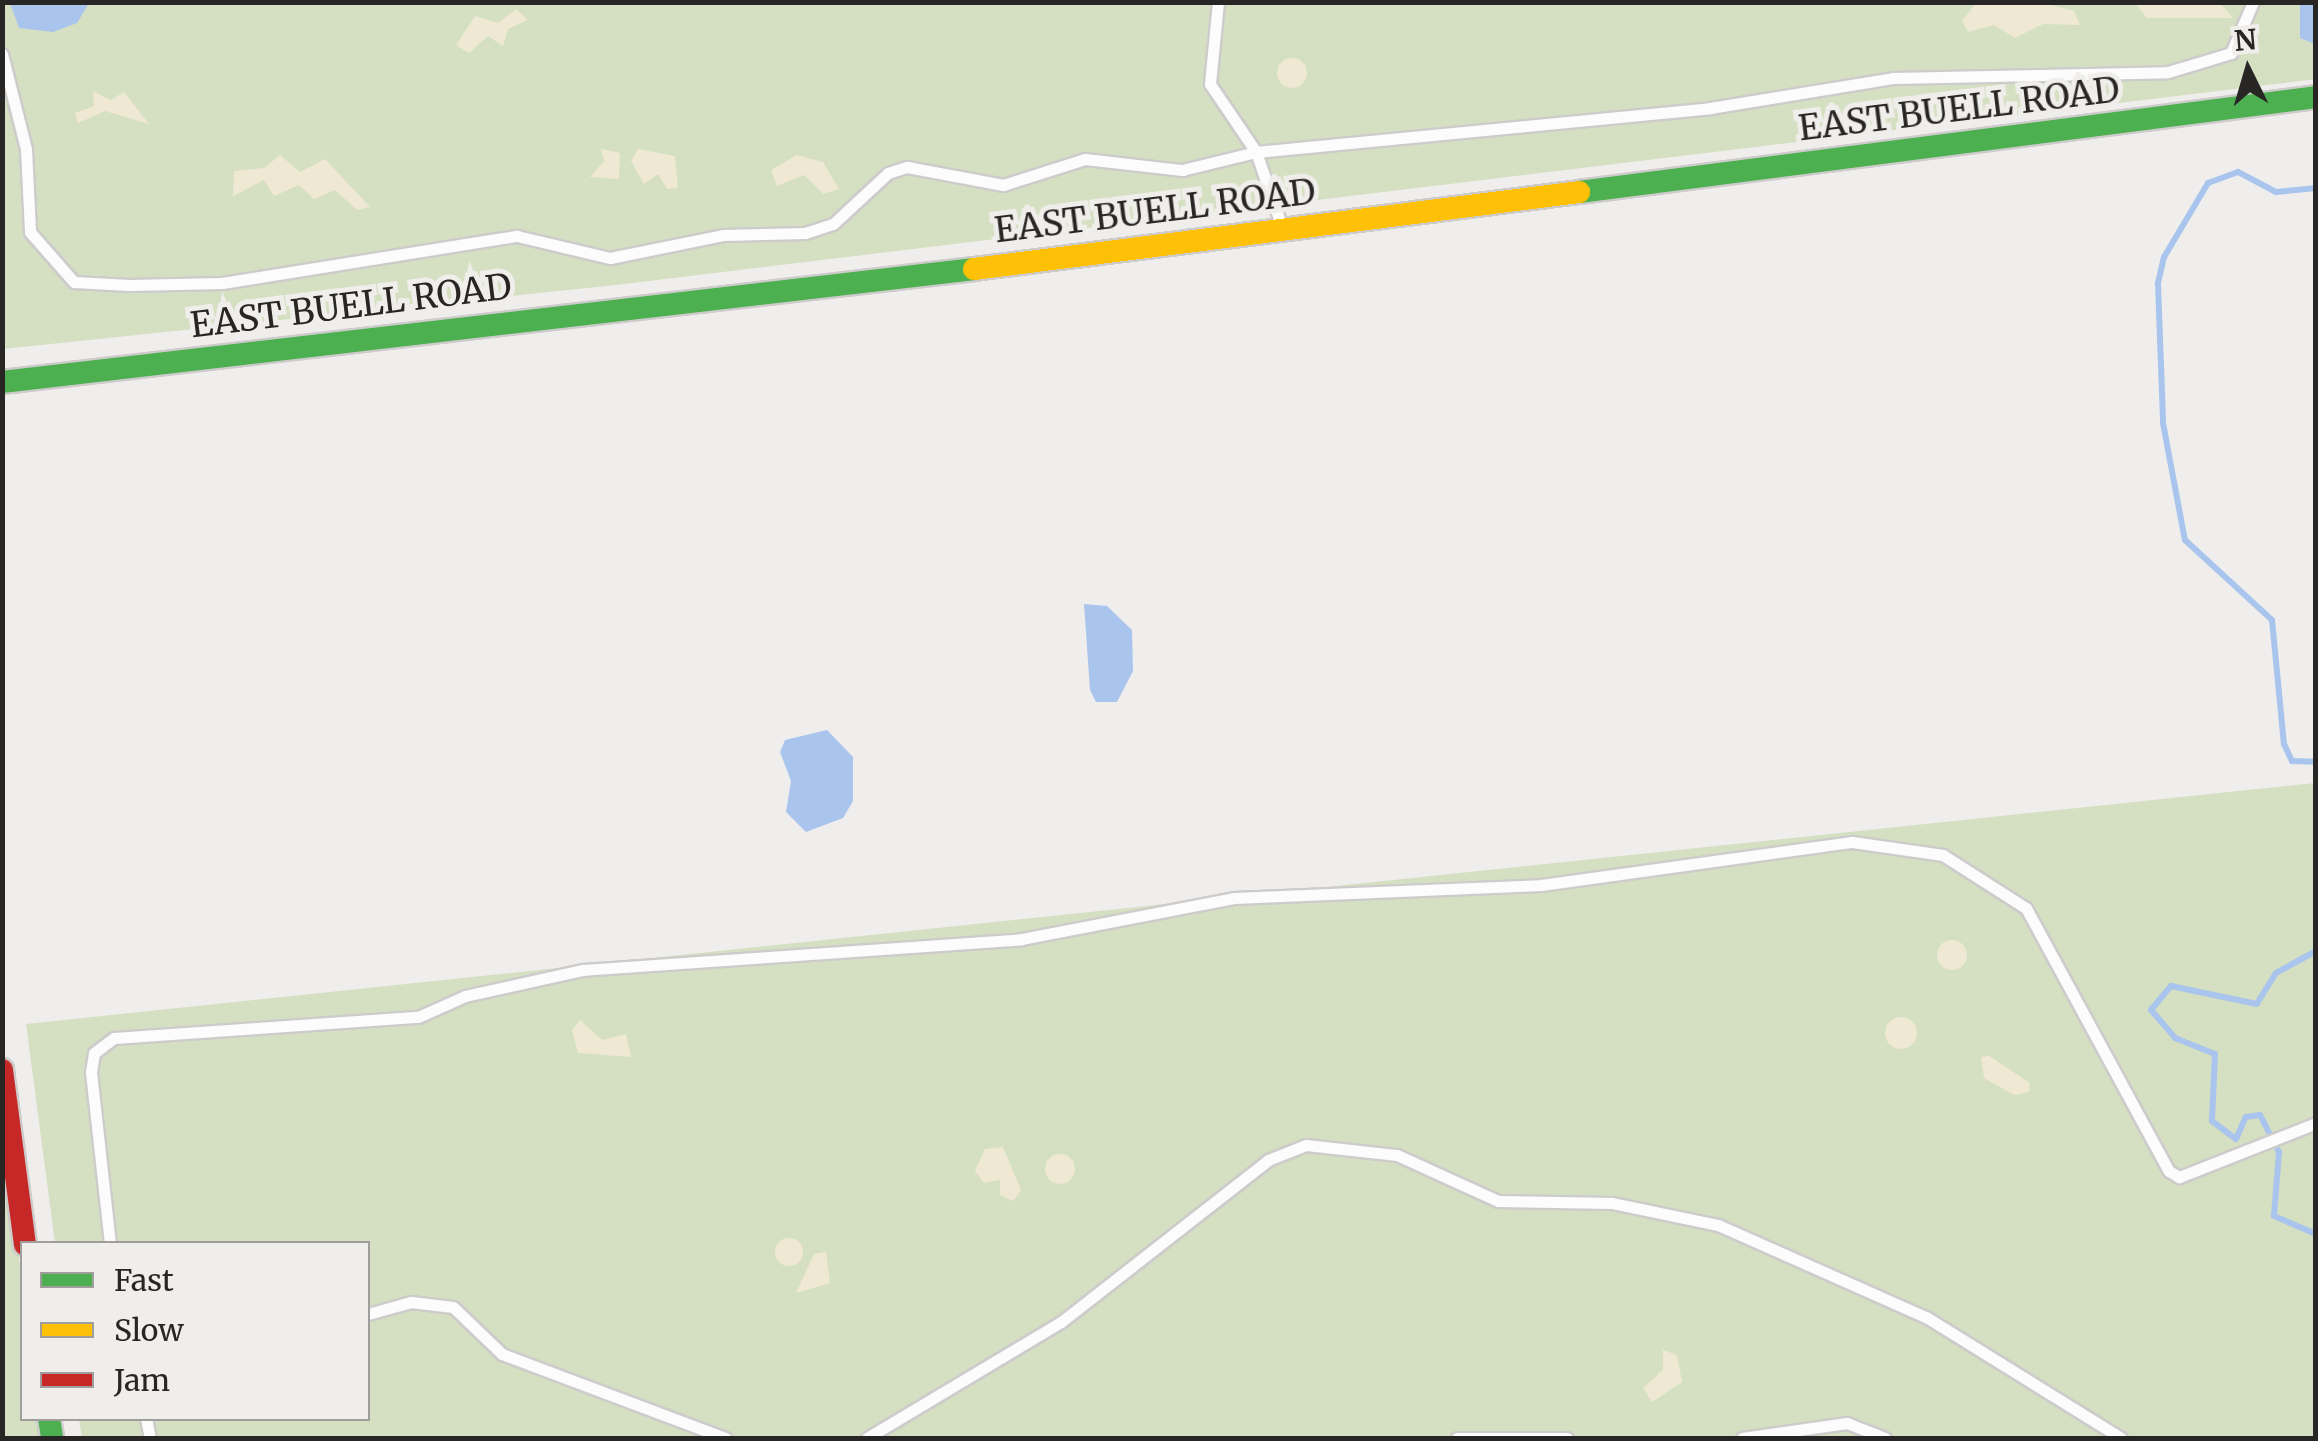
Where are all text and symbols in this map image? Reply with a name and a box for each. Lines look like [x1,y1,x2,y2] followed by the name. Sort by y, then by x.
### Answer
[2198,20,2298,120] north arrow
[2233,21,2258,59] text: N
[1796,68,2122,150] street label: EAST BUELL ROAD
[992,170,1318,252] street label: EAST BUELL ROAD
[188,265,514,347] street label: EAST BUELL ROAD
[20,1241,370,1421] legend
[114,1261,174,1299] text: Fast
[114,1311,184,1349] text: Slow
[114,1361,170,1399] text: Jam

